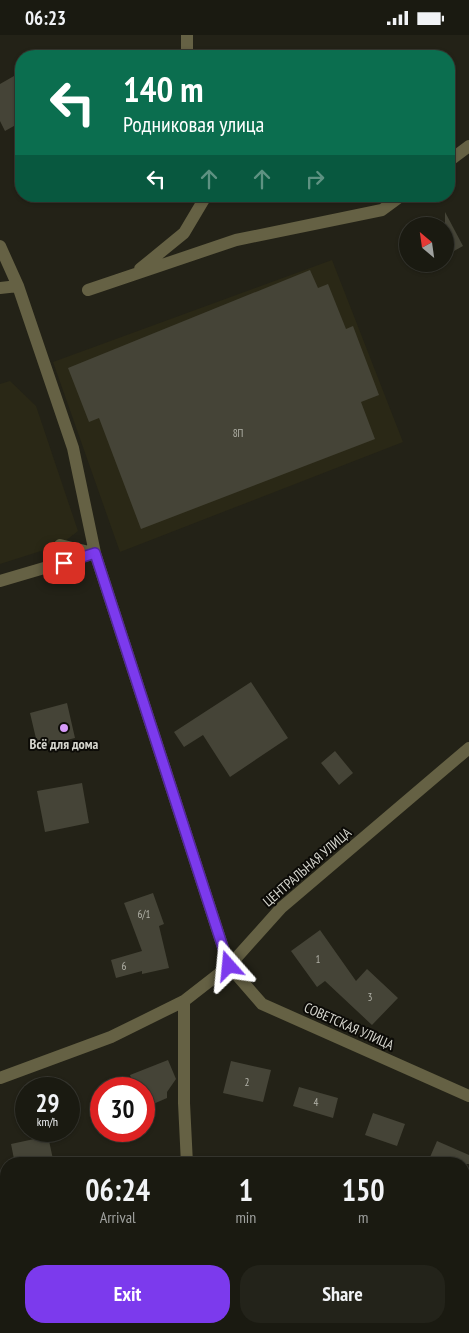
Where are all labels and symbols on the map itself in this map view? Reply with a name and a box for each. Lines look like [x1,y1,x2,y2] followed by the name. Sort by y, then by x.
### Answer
[399,217,454,273] north arrow
[233,426,244,440] house number: 8П
[43,542,85,584] pin
[58,722,70,734] marker: Всё для дома
[30,735,99,753] place label: Всё для дома
[259,823,355,910] street label: ЦЕНТРАЛЬНАЯ УЛИЦА
[137,907,151,921] house number: 6/1
[202,939,254,991] position arrow
[316,952,321,966] house number: 1
[122,959,127,973] house number: 6
[368,990,373,1004] house number: 3
[301,998,397,1054] street label: СОВЕТСКАЯ УЛИЦА
[245,1075,250,1089] house number: 2
[90,1077,155,1142] speed limit sign: 30
[314,1095,319,1109] house number: 4

